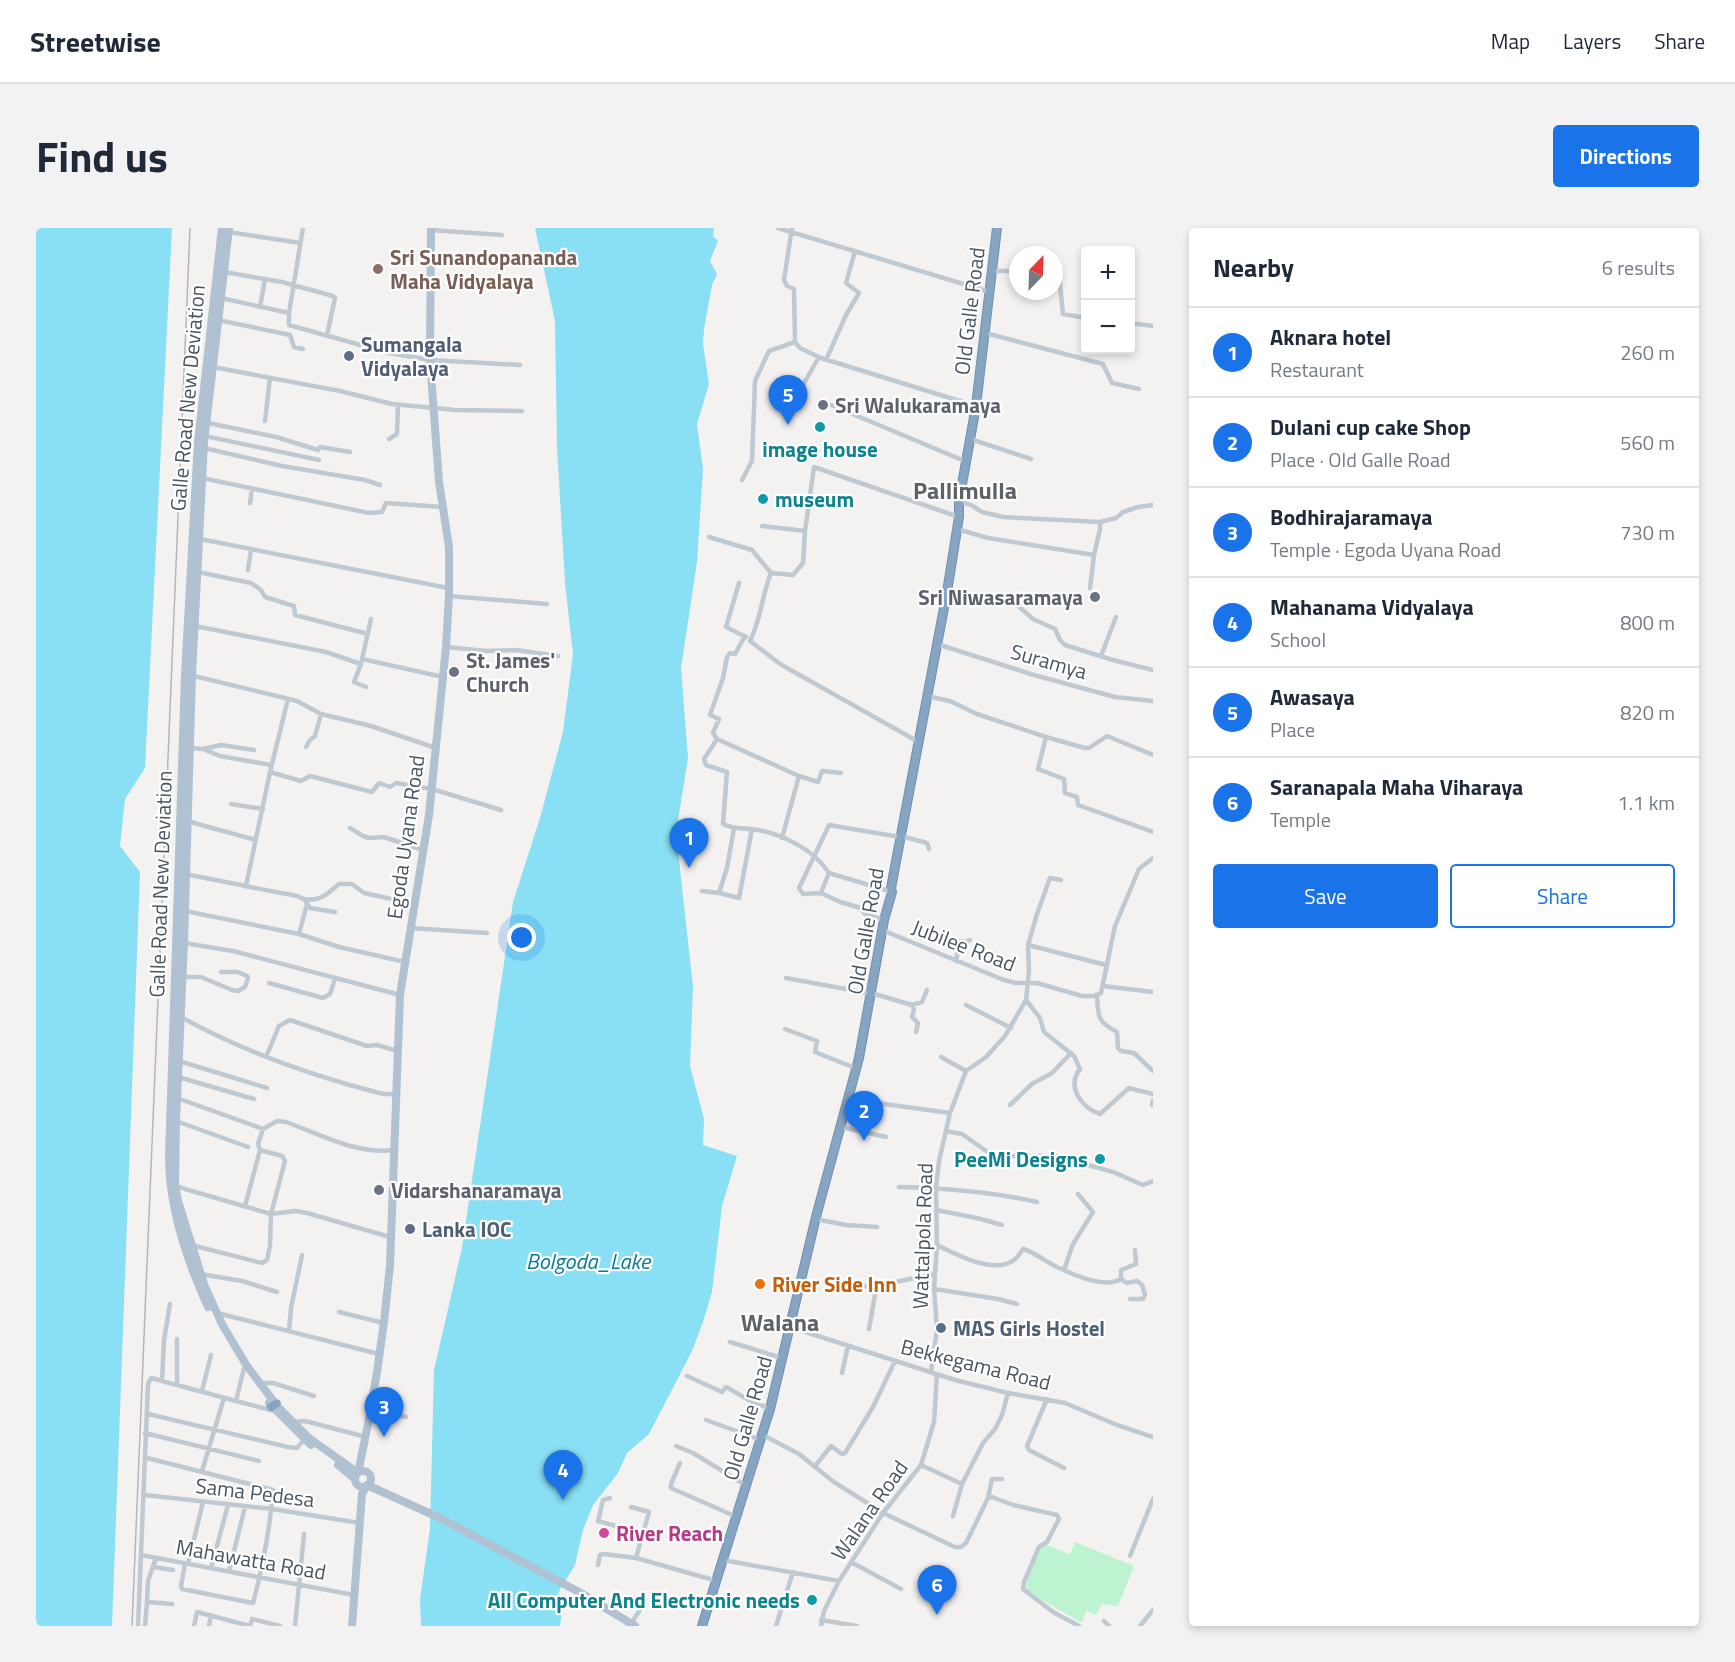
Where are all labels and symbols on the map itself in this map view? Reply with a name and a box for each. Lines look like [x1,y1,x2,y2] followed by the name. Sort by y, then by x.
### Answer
[390,241,578,297] place label: Sri Sunandopananda Maha Vidyalaya
[945,245,993,377] street label: Old Galle Road
[1009,246,1063,300] north arrow
[371,262,385,276] marker: Sri Sunandopananda Maha Vidyalaya
[161,283,213,513] street label: Galle Road New Deviation
[361,328,463,384] place label: Sumangala Vidyalaya
[342,349,356,363] marker: Sumangala Vidyalaya
[768,376,807,425] pin: 5
[835,389,1001,421] place label: Sri Walukaramaya
[816,398,830,412] marker: Sri Walukaramaya
[813,420,827,434] marker: image house
[762,433,878,465] place label: image house
[913,472,1017,508] district label: Pallimulla
[775,483,854,515] place label: museum
[756,492,770,506] marker: museum
[918,581,1083,613] place label: Sri Niwasaramaya
[1088,590,1102,604] marker: Sri Niwasaramaya
[1007,635,1091,687] street label: Suramya
[466,644,555,700] place label: St. James' Church
[447,665,461,679] marker: St. James' Church
[378,753,432,921] street label: Egoda Uyana Road
[140,770,180,998] street label: Galle Road New Deviation
[670,818,708,868] pin: 1
[838,865,892,997] street label: Old Galle Road
[907,911,1021,979] street label: Jubilee Road
[507,923,536,952] your location
[844,1092,884,1141] pin: 2
[954,1143,1088,1175] place label: PeeMi Designs
[1093,1152,1107,1166] marker: PeeMi Designs
[903,1162,941,1310] street label: Wattalpola Road
[391,1174,562,1206] place label: Vidarshanaramaya
[372,1183,386,1197] marker: Vidarshanaramaya
[422,1213,512,1245] place label: Lanka IOC
[403,1222,417,1236] marker: Lanka IOC
[526,1244,652,1278] water label: Bolgoda_Lake
[772,1268,897,1300] place label: River Side Inn
[753,1277,767,1291] marker: River Side Inn
[741,1304,819,1340] district label: Walana
[953,1312,1105,1344] place label: MAS Girls Hostel
[934,1321,948,1335] marker: MAS Girls Hostel
[898,1330,1054,1398] street label: Bekkegama Road
[714,1352,780,1484] street label: Old Galle Road
[364,1388,404,1437] pin: 3
[544,1450,582,1500] pin: 4
[823,1453,915,1567] street label: Walana Road
[194,1469,317,1515] street label: Sama Pedesa
[616,1517,723,1549] place label: River Reach
[597,1526,611,1540] marker: River Reach
[174,1530,328,1588] street label: Mahawatta Road
[918,1566,956,1615] pin: 6
[488,1584,800,1616] place label: All Computer And Electronic needs
[805,1593,819,1607] marker: All Computer And Electronic needs

